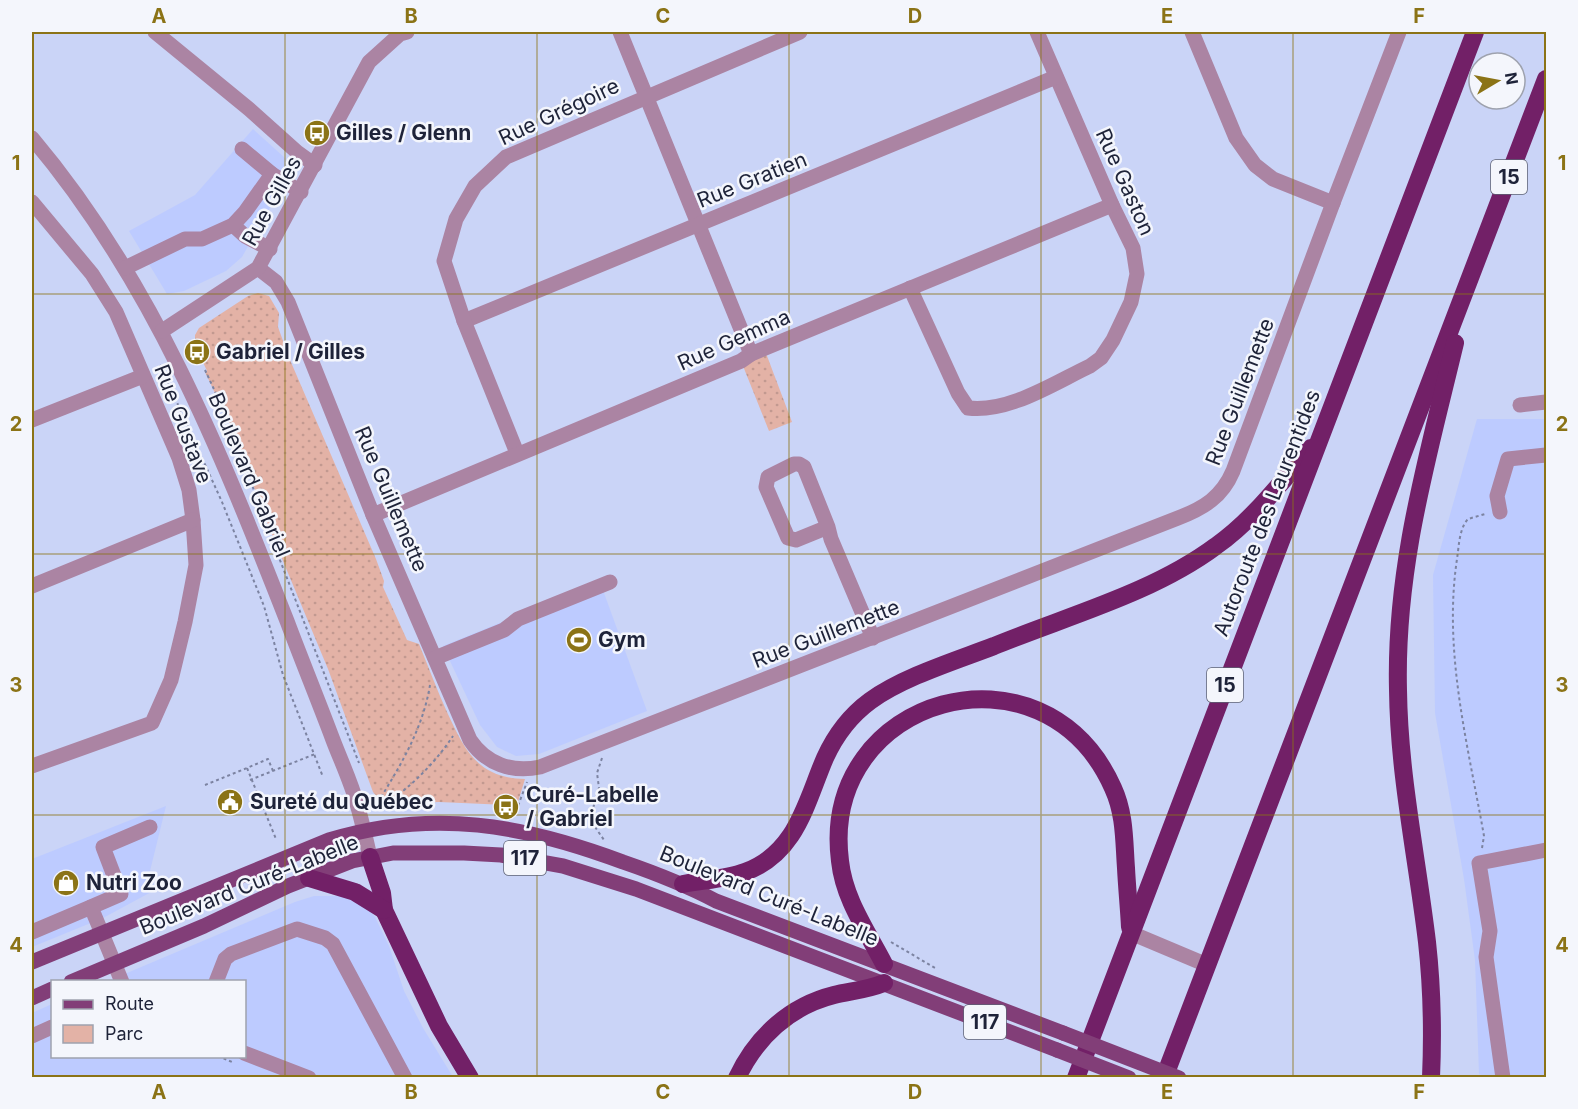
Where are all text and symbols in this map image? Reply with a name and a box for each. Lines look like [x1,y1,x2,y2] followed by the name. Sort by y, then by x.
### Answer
[152,4,167,28] text: A
[404,4,418,28] text: B
[656,4,670,28] text: C
[908,4,922,28] text: D
[1161,4,1173,28] text: E
[1413,4,1425,28] text: F
[1467,51,1527,111] north arrow
[1501,71,1523,86] text: N
[495,73,623,150] street label: Rue Grégoire
[302,118,332,148] bus stop icon: Gilles / Glenn
[336,120,471,145] place label: Gilles / Glenn
[1091,125,1160,239] street label: Rue Gaston
[693,146,810,213] street label: Rue Gratien
[12,151,20,175] text: 1
[1558,151,1566,175] text: 1
[237,152,306,250] street label: Rue Gilles
[1491,160,1527,194] road number: 15
[674,304,794,375] street label: Rue Gemma
[1200,315,1279,469] street label: Rue Guillemette
[182,337,212,367] bus stop icon: Gabriel / Gilles
[216,339,365,364] place label: Gabriel / Gilles
[149,361,218,487] street label: Rue Gustave
[1208,386,1325,640] street label: Autoroute des Laurentides
[203,389,295,561] street label: Boulevard Gabriel
[10,412,22,436] text: 2
[1556,412,1568,436] text: 2
[350,422,433,575] street label: Rue Guillemette
[749,594,903,673] street label: Rue Guillemette
[564,625,594,655] sports icon: Gym
[598,627,646,652] place label: Gym
[1207,668,1243,702] road number: 15
[10,673,22,697] text: 3
[1556,673,1568,697] text: 3
[526,782,659,831] place label: Curé-Labelle / Gabriel
[215,787,245,817] public building icon: Sureté du Québec
[250,789,434,814] place label: Sureté du Québec
[491,792,521,822] bus stop icon: Curé-Labelle / Gabriel
[136,829,362,940] street label: Boulevard Curé-Labelle
[656,840,882,951] street label: Boulevard Curé-Labelle
[504,841,546,875] road number: 117
[51,868,81,898] shop icon: Nutri Zoo
[86,870,182,895] place label: Nutri Zoo
[9,933,23,957] text: 4
[1555,933,1569,957] text: 4
[51,980,246,1058] legend
[105,993,154,1014] text: Route
[964,1005,1006,1039] road number: 117
[105,1023,143,1044] text: Parc
[152,1080,167,1104] text: A
[404,1080,418,1104] text: B
[656,1080,670,1104] text: C
[908,1080,922,1104] text: D
[1161,1080,1173,1104] text: E
[1413,1080,1425,1104] text: F

